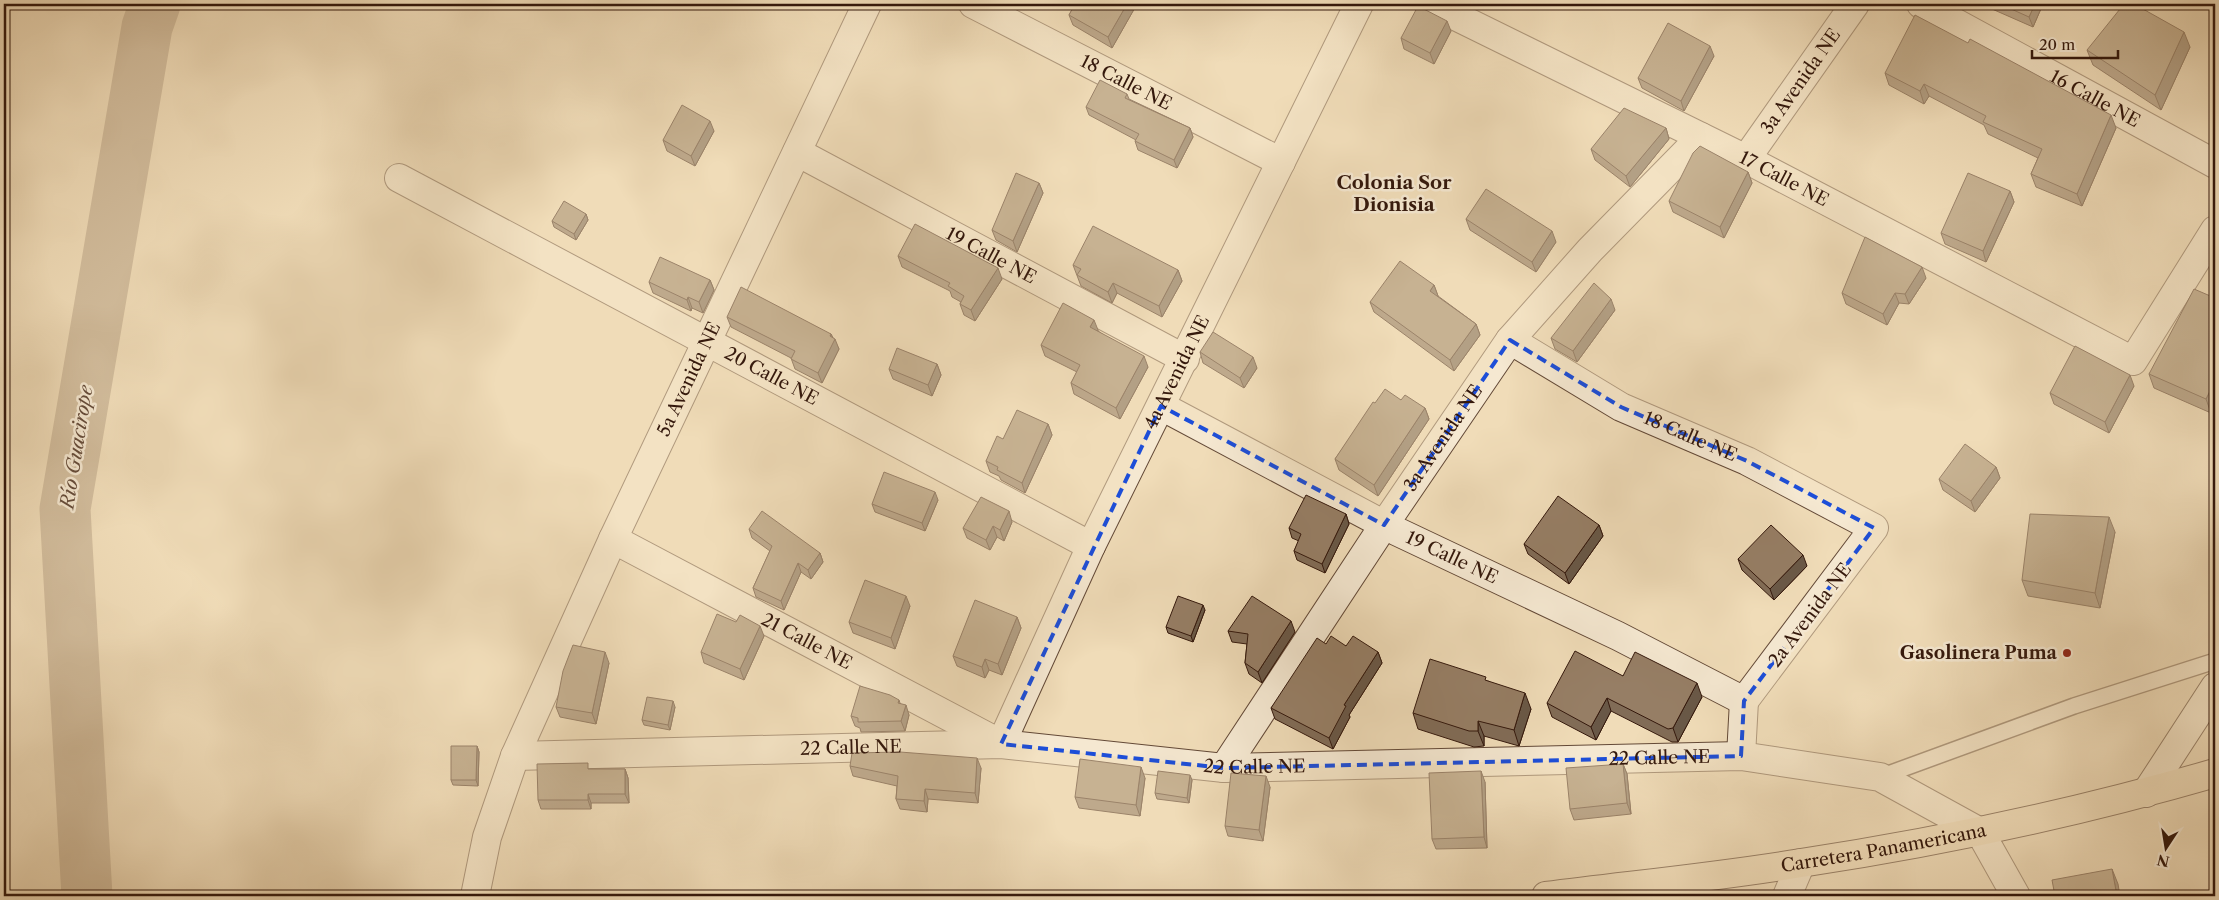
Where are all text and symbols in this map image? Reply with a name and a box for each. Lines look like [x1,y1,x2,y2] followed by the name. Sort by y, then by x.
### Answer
[1756,24,1845,138] street label: 3a Avenida NE
[2032,28,2118,60] scale bar
[2039,35,2075,54] text: 20 m
[1077,50,1175,115] street label: 18 Calle NE
[2046,65,2144,132] street label: 16 Calle NE
[1736,147,1832,211] street label: 17 Calle NE
[1337,171,1452,216] district label: Colonia Sor Dionisia
[942,222,1040,289] street label: 19 Calle NE
[1139,312,1214,433] street label: 4a Avenida NE
[652,318,725,440] street label: 5a Avenida NE
[721,342,822,410] street label: 20 Calle NE
[1399,381,1487,496] street label: 3a Avenida NE
[55,383,98,512] water label: Río Guacirope
[1640,407,1740,466] street label: 18 Calle NE
[1402,526,1501,589] street label: 19 Calle NE
[1764,559,1856,671] street label: 2a Avenida NE
[758,608,856,674] street label: 21 Calle NE
[1900,642,2058,664] place label: Gasolinera Puma
[2061,647,2073,659] marker: Gasolinera Puma
[800,735,902,760] street label: 22 Calle NE
[1608,746,1711,770] street label: 22 Calle NE
[1203,755,1306,779] street label: 22 Calle NE
[1779,819,1989,877] street label: Carretera Panamericana
[2142,822,2192,872] north arrow
[2155,851,2171,871] text: N

